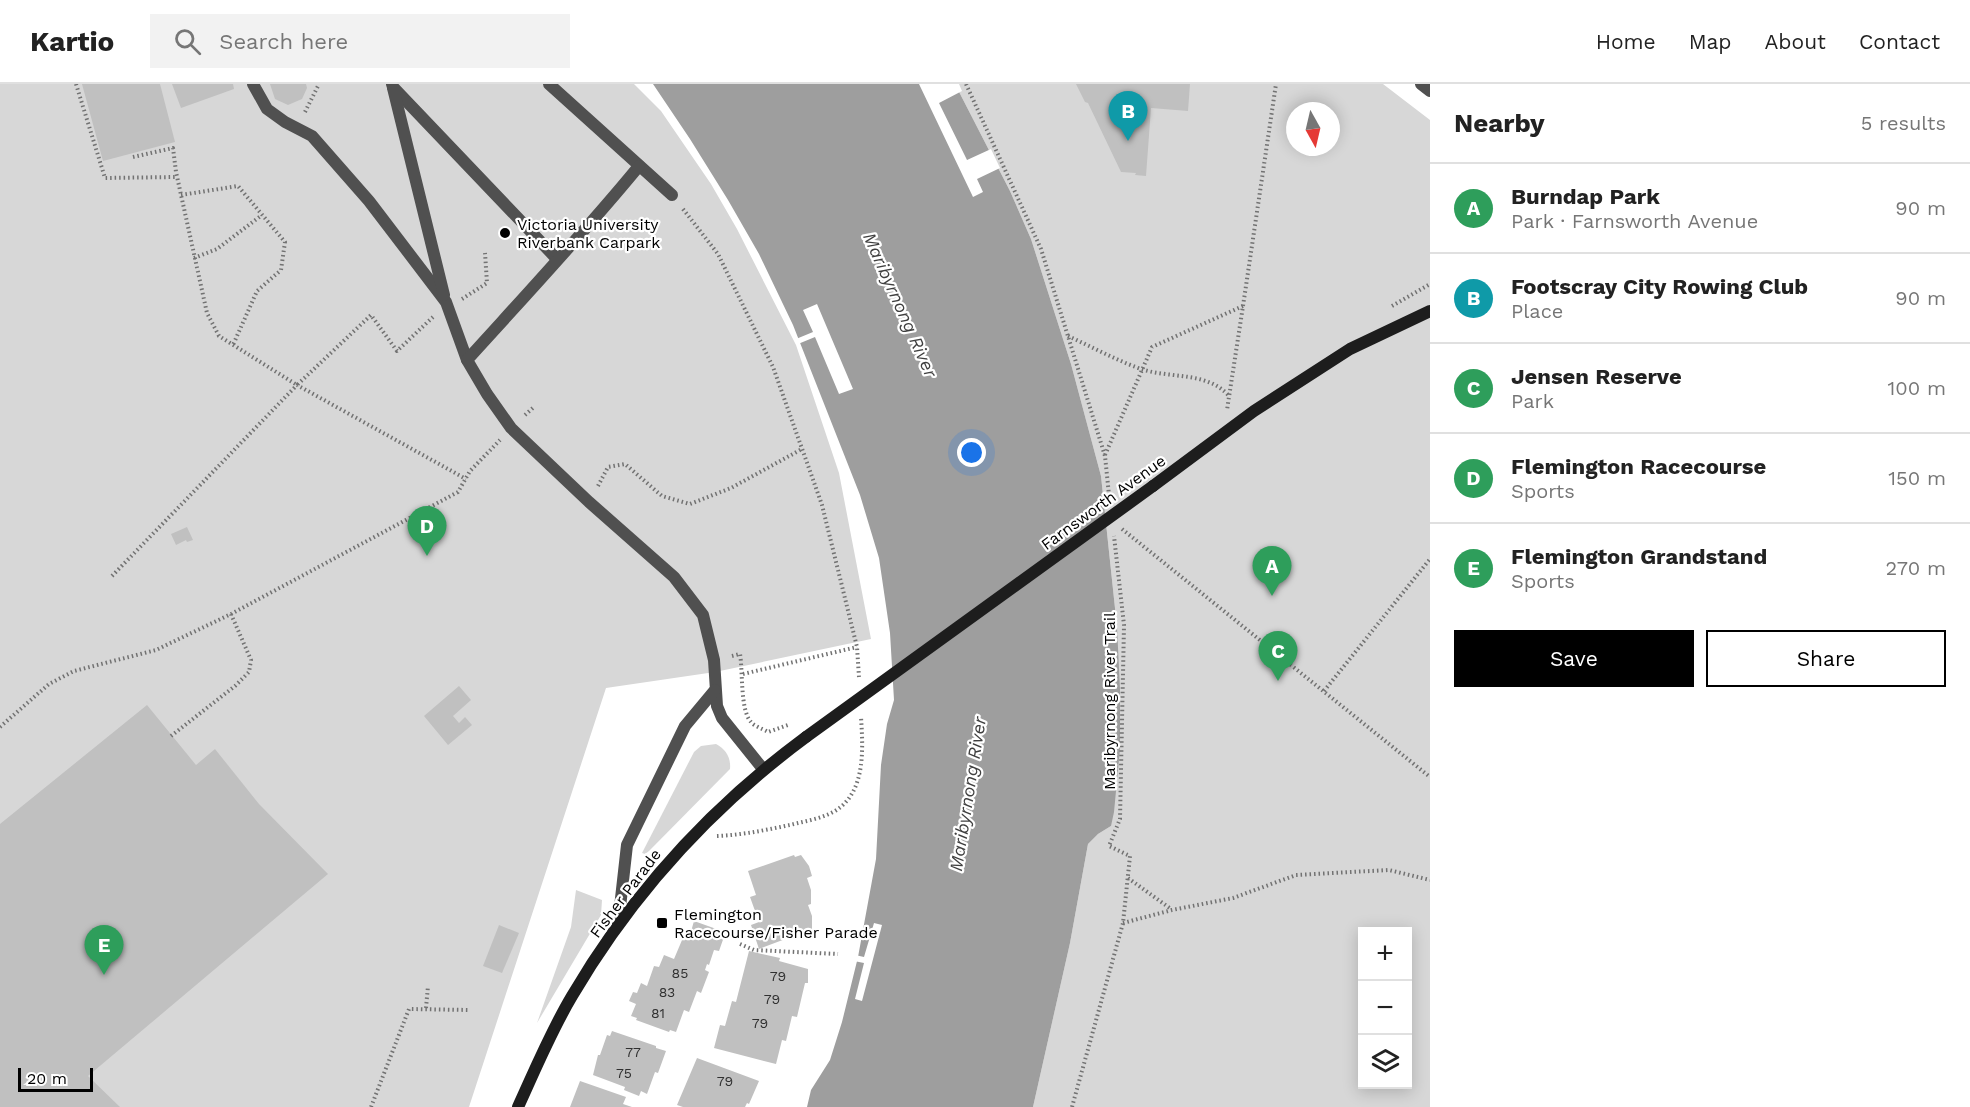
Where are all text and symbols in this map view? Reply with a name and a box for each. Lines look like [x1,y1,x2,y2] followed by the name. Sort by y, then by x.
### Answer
[150,14,570,68] search box
[30,25,114,58] text: Kartio
[171,25,204,58] icon: search
[219,29,348,54] text: Search here
[1596,29,1656,54] text: Home
[1689,29,1732,54] text: Map
[1765,29,1826,54] text: About
[1859,29,1940,54] text: Contact
[1108,92,1148,141] pin: B
[1286,102,1340,156] north arrow
[1454,108,1545,138] text: Nearby
[1861,111,1946,135] text: 5 results
[1511,184,1660,209] text: Burndap Park
[1467,196,1480,220] text: A
[1895,196,1946,220] text: 90 m
[1511,209,1758,233] text: Park · Farnsworth Avenue
[517,215,660,252] place label: Victoria University Riverbank Carpark
[498,226,512,240] marker: Victoria University Riverbank Carpark
[859,229,942,381] water label: Maribyrnong River
[1511,274,1808,299] text: Footscray City Rowing Club
[1467,286,1480,310] text: B
[1895,286,1946,310] text: 90 m
[1511,299,1563,323] text: Place
[1511,364,1682,389] text: Jensen Reserve
[1467,376,1480,400] text: C
[1887,376,1946,400] text: 100 m
[1511,389,1554,413] text: Park
[957,438,986,467] your location
[1037,451,1169,554] street label: Farnsworth Avenue
[1511,454,1766,479] text: Flemington Racecourse
[1466,466,1481,490] text: D
[1888,466,1946,490] text: 150 m
[1511,479,1575,503] text: Sports
[408,506,446,556] pin: D
[1511,544,1767,569] text: Flemington Grandstand
[1252,546,1292,596] pin: A
[1467,556,1480,580] text: E
[1886,556,1946,580] text: 270 m
[1511,569,1575,593] text: Sports
[1100,612,1119,790] street label: Maribyrnong River Trail
[1454,630,1694,687] button: Save
[1706,630,1946,687] button: Share
[1258,632,1298,681] pin: C
[945,714,990,873] water label: Maribyrnong River
[586,845,665,942] street label: Fisher Parade
[674,905,878,942] place label: Flemington Racecourse/Fisher Parade
[655,916,669,930] marker: Flemington Racecourse/Fisher Parade
[84,926,124,975] pin: E
[1358,927,1412,1089] map controls
[1358,927,1412,981] button: +
[672,965,688,981] house number: 85
[770,968,786,984] house number: 79
[1358,981,1412,1035] button: −
[659,984,675,1000] house number: 83
[764,991,780,1007] house number: 79
[651,1005,665,1021] house number: 81
[752,1015,768,1031] house number: 79
[1358,1035,1412,1089] button: layers
[625,1044,641,1060] house number: 77
[18,1065,93,1092] scale bar
[616,1065,632,1081] house number: 75
[27,1069,67,1088] text: 20 m
[717,1073,733,1089] house number: 79

